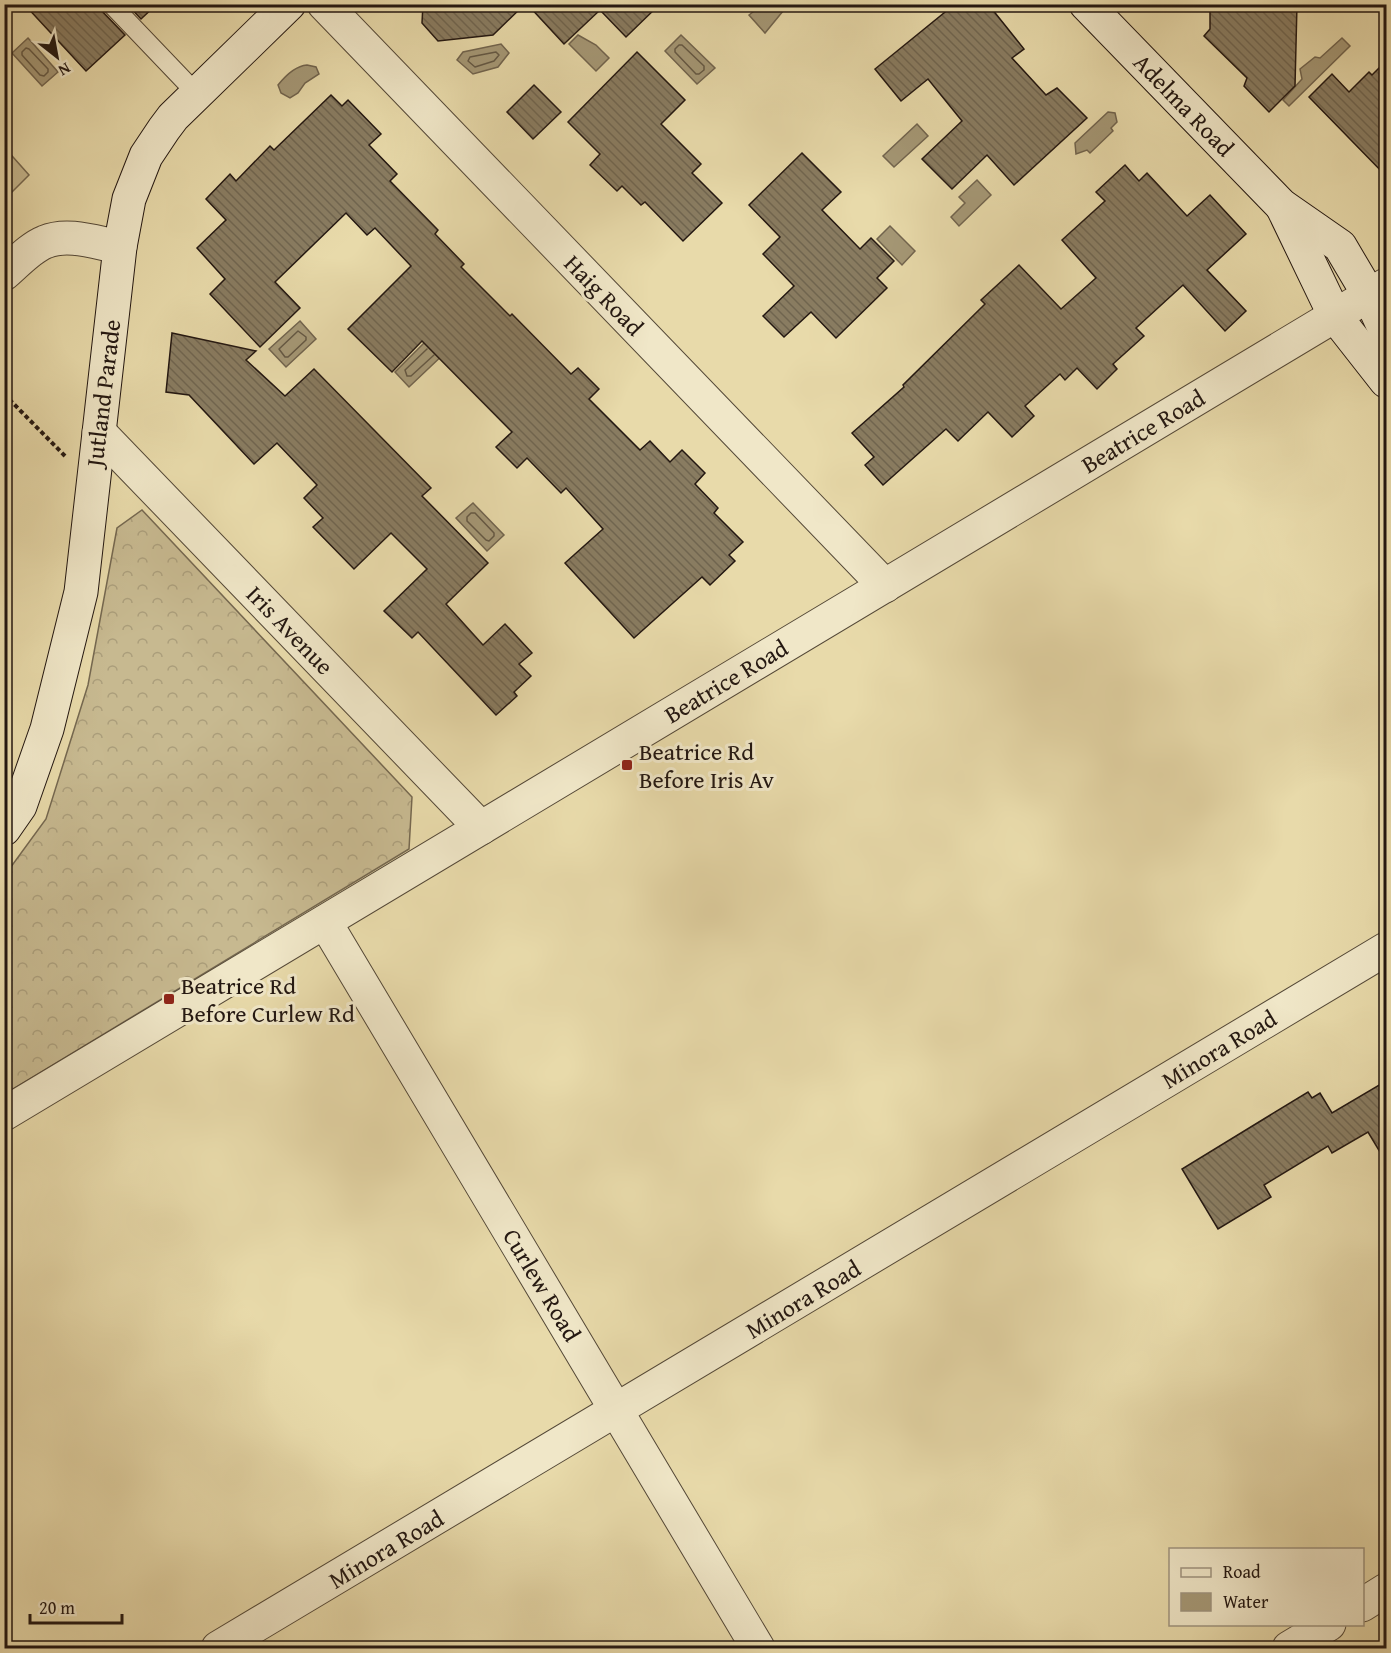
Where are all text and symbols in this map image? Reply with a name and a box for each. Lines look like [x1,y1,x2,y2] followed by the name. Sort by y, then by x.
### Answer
[27,27,87,87] north arrow
[1126,45,1243,165] street label: Adelma Road
[54,57,75,83] text: N
[556,246,652,344] street label: Haig Road
[76,317,129,472] street label: Jutland Parade
[1075,380,1212,482] street label: Beatrice Road
[238,577,342,683] street label: Iris Avenue
[658,630,795,732] street label: Beatrice Road
[639,734,774,797] place label: Beatrice Rd Before Iris Av
[620,758,634,772] marker: Beatrice Rd Before Iris Av
[181,968,355,1031] place label: Beatrice Rd Before Curlew Rd
[162,992,176,1006] marker: Beatrice Rd Before Curlew Rd
[1155,1001,1283,1097] street label: Minora Road
[494,1222,590,1348] street label: Curlew Road
[739,1251,867,1347] street label: Minora Road
[322,1501,450,1597] street label: Minora Road
[1169,1548,1364,1626] legend
[1223,1558,1261,1585] text: Road
[30,1587,122,1625] scale bar
[1223,1588,1269,1615] text: Water
[39,1594,75,1621] text: 20 m

